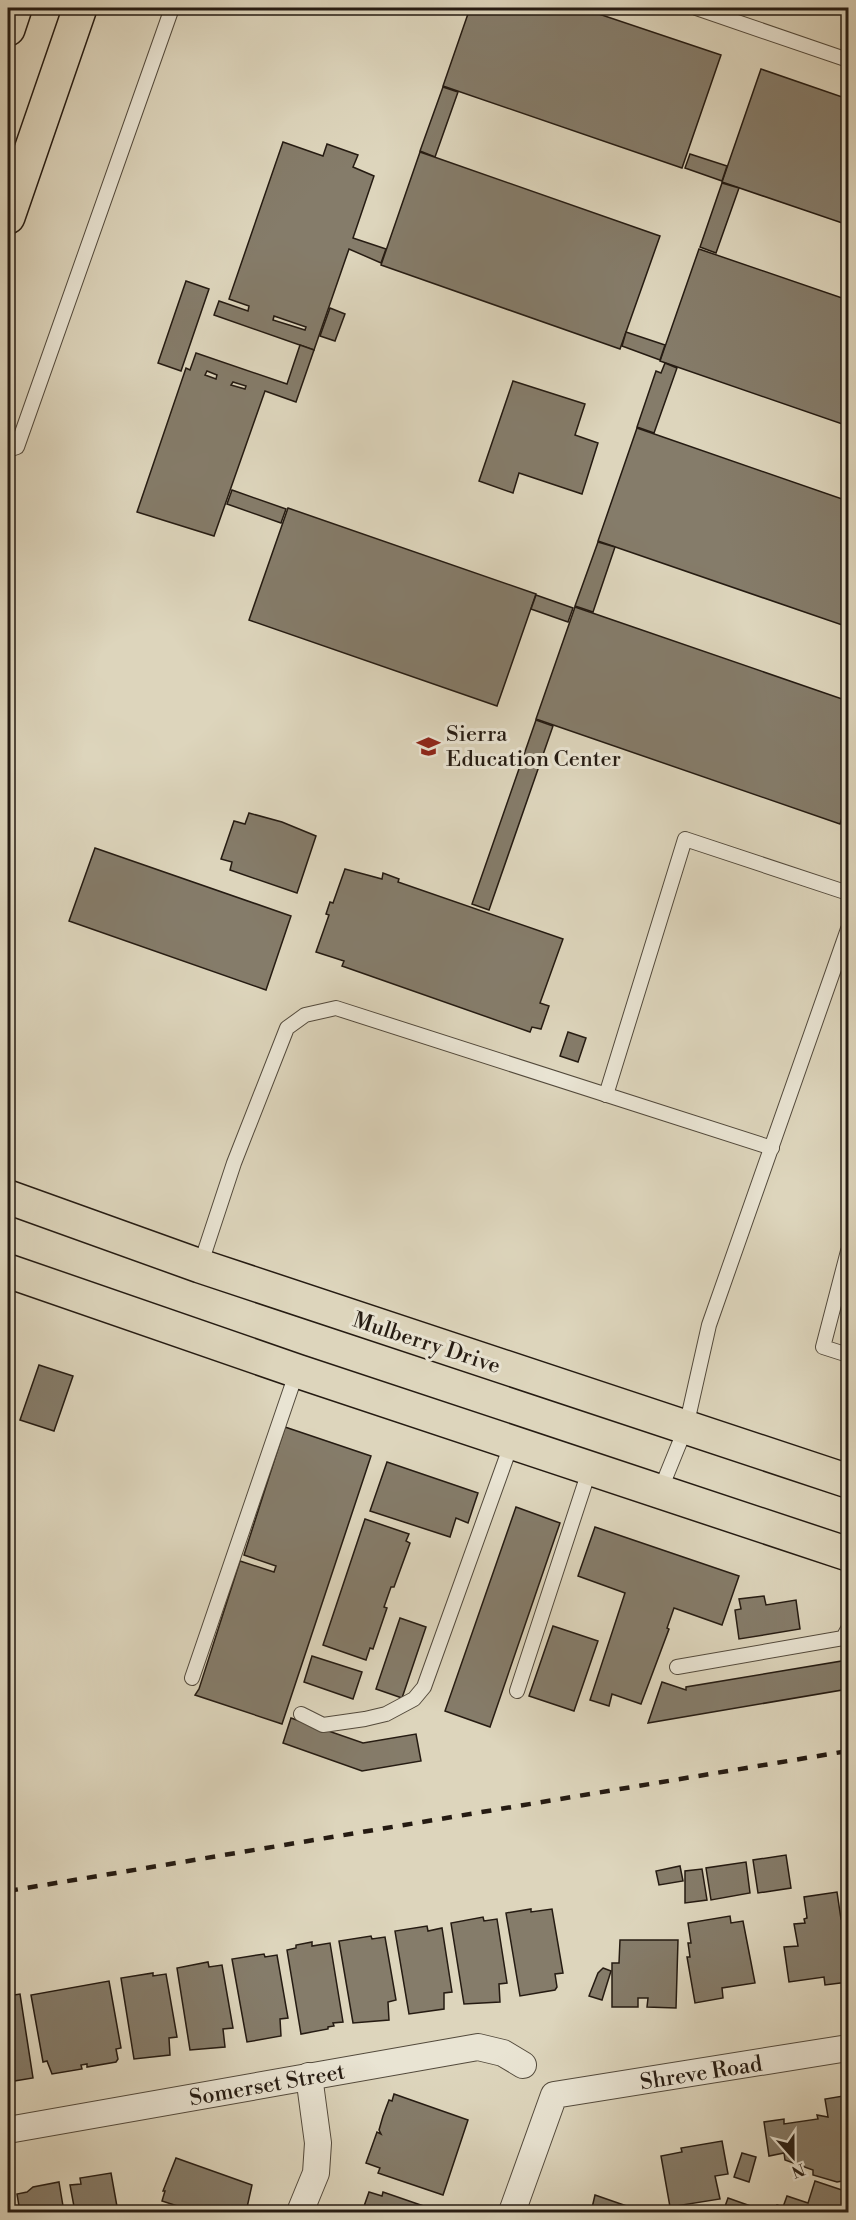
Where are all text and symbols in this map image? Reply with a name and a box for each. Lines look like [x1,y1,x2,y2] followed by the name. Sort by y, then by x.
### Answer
[446,721,621,773] place label: Sierra Education Center
[415,733,441,759] school or university icon: Sierra Education Center
[349,1307,504,1380] street label: Mulberry Drive
[638,2050,765,2096] street label: Shreve Road
[187,2058,347,2112] street label: Somerset Street
[763,2127,823,2187] north arrow
[788,2158,808,2182] text: N

